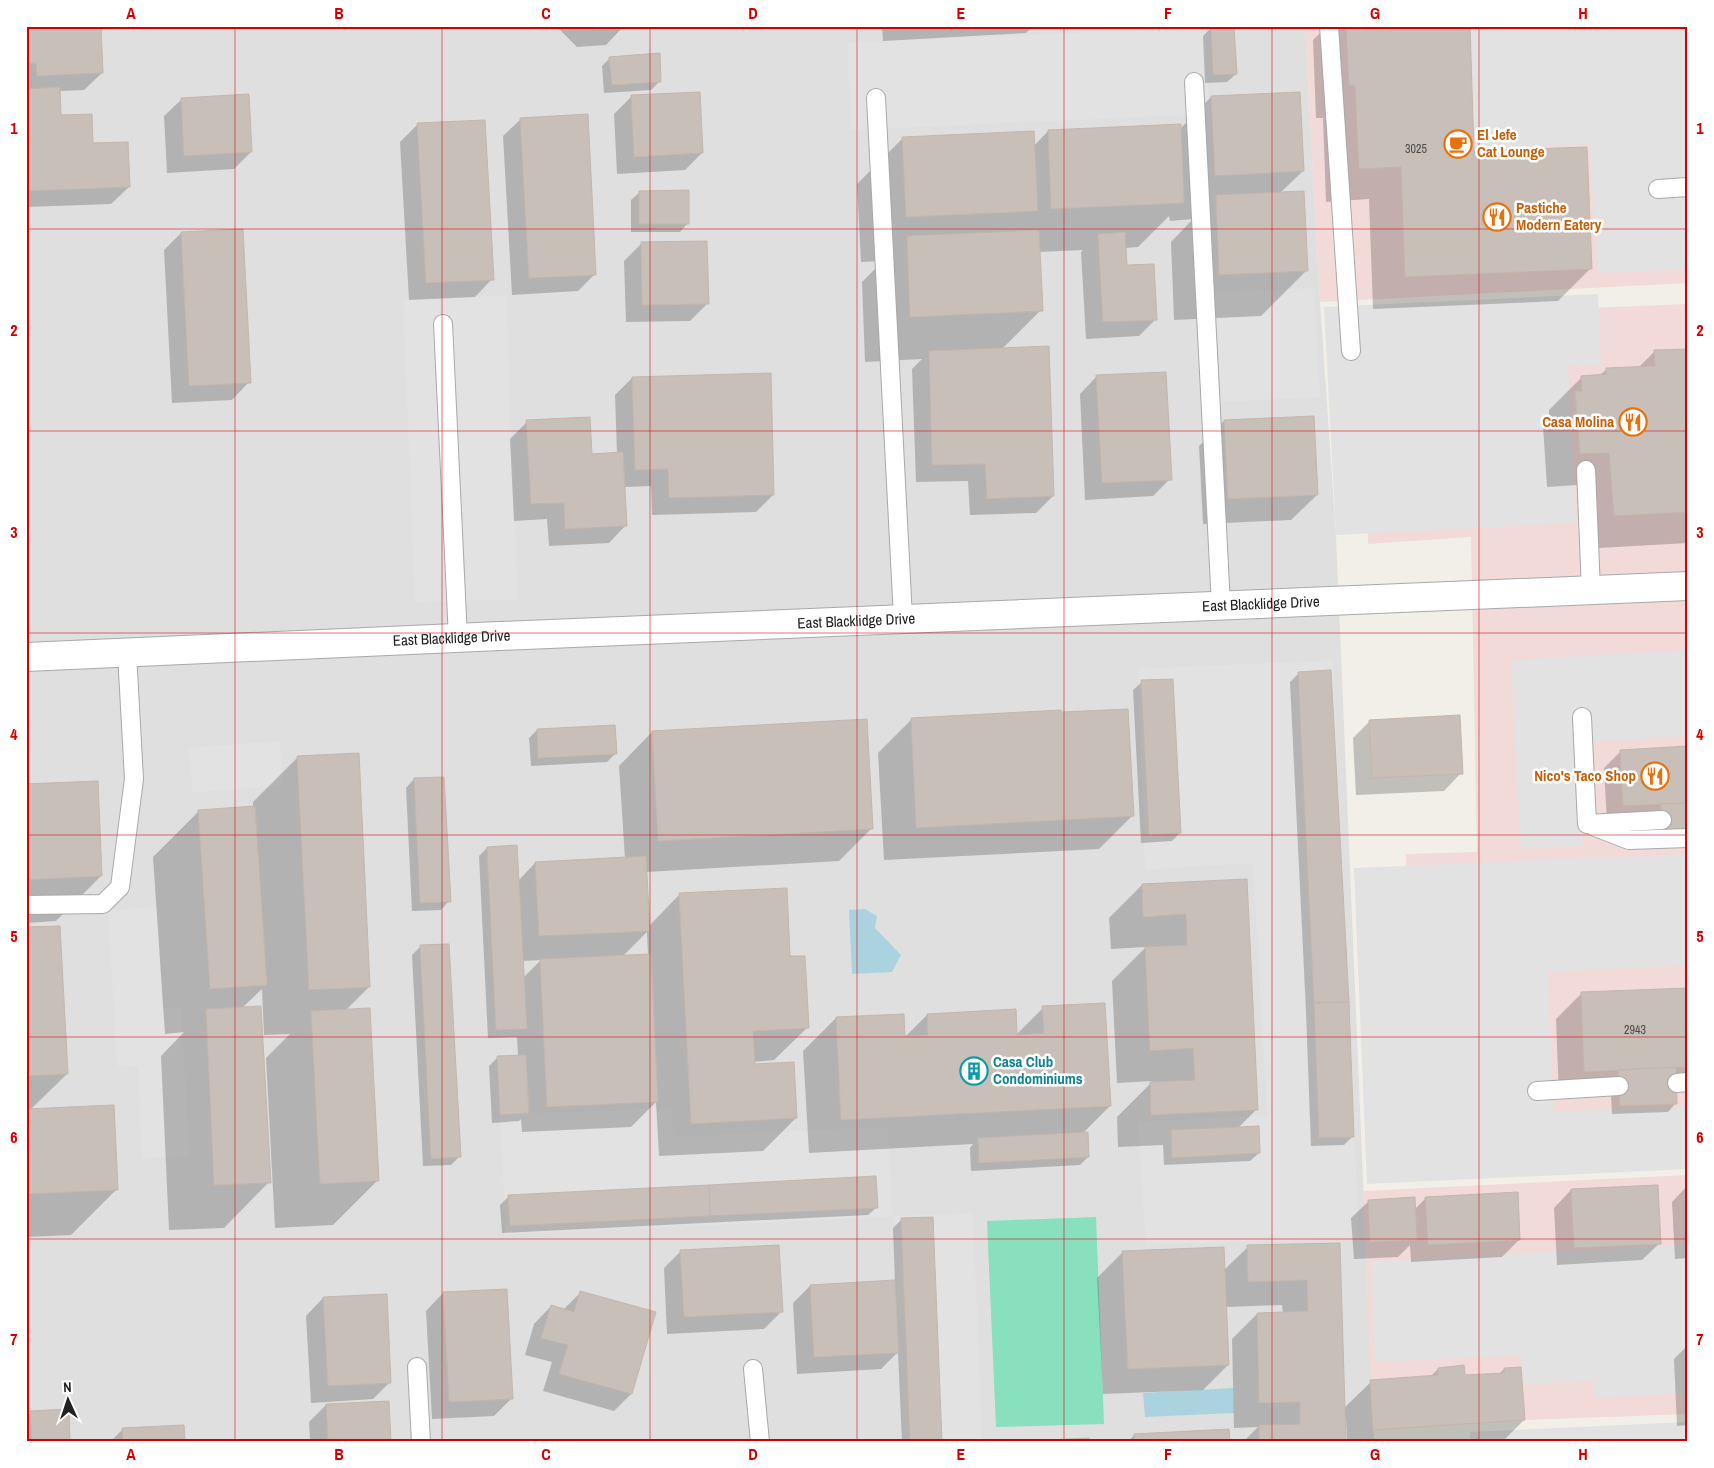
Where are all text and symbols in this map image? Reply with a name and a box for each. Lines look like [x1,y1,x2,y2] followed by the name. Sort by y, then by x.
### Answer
[126,2,136,24] text: A
[334,2,344,24] text: B
[541,2,551,24] text: C
[748,2,758,24] text: D
[957,2,966,24] text: E
[1164,2,1172,24] text: F
[1370,2,1380,24] text: G
[1578,2,1588,24] text: H
[10,117,18,139] text: 1
[1696,117,1704,139] text: 1
[1477,124,1545,162] place label: El Jefe Cat Lounge
[1443,129,1473,159] cafe icon: El Jefe Cat Lounge
[1405,141,1427,157] house number: 3025
[1516,197,1602,235] place label: Pastiche Modern Eatery
[1482,202,1512,232] restaurant icon: Pastiche Modern Eatery
[10,319,18,341] text: 2
[1696,319,1704,341] text: 2
[1618,407,1648,437] restaurant icon: Casa Molina
[1542,411,1614,432] place label: Casa Molina
[10,521,18,543] text: 3
[1696,521,1704,543] text: 3
[1202,591,1320,616] street label: East Blacklidge Drive
[797,608,916,633] street label: East Blacklidge Drive
[392,625,511,651] street label: East Blacklidge Drive
[10,723,18,745] text: 4
[1696,723,1704,745] text: 4
[1640,761,1670,791] restaurant icon: Nico's Taco Shop
[1534,765,1636,786] place label: Nico's Taco Shop
[10,925,18,947] text: 5
[1696,925,1704,947] text: 5
[1624,1022,1646,1038] house number: 2943
[993,1051,1083,1089] place label: Casa Club Condominiums
[959,1056,989,1086] building icon: Casa Club Condominiums
[10,1126,18,1148] text: 6
[1696,1126,1704,1148] text: 6
[10,1328,18,1350] text: 7
[1696,1328,1704,1350] text: 7
[42,1376,92,1426] north arrow
[63,1378,72,1396] text: N
[126,1443,136,1465] text: A
[334,1443,344,1465] text: B
[541,1443,551,1465] text: C
[748,1443,758,1465] text: D
[957,1443,966,1465] text: E
[1164,1443,1172,1465] text: F
[1370,1443,1380,1465] text: G
[1578,1443,1588,1465] text: H

